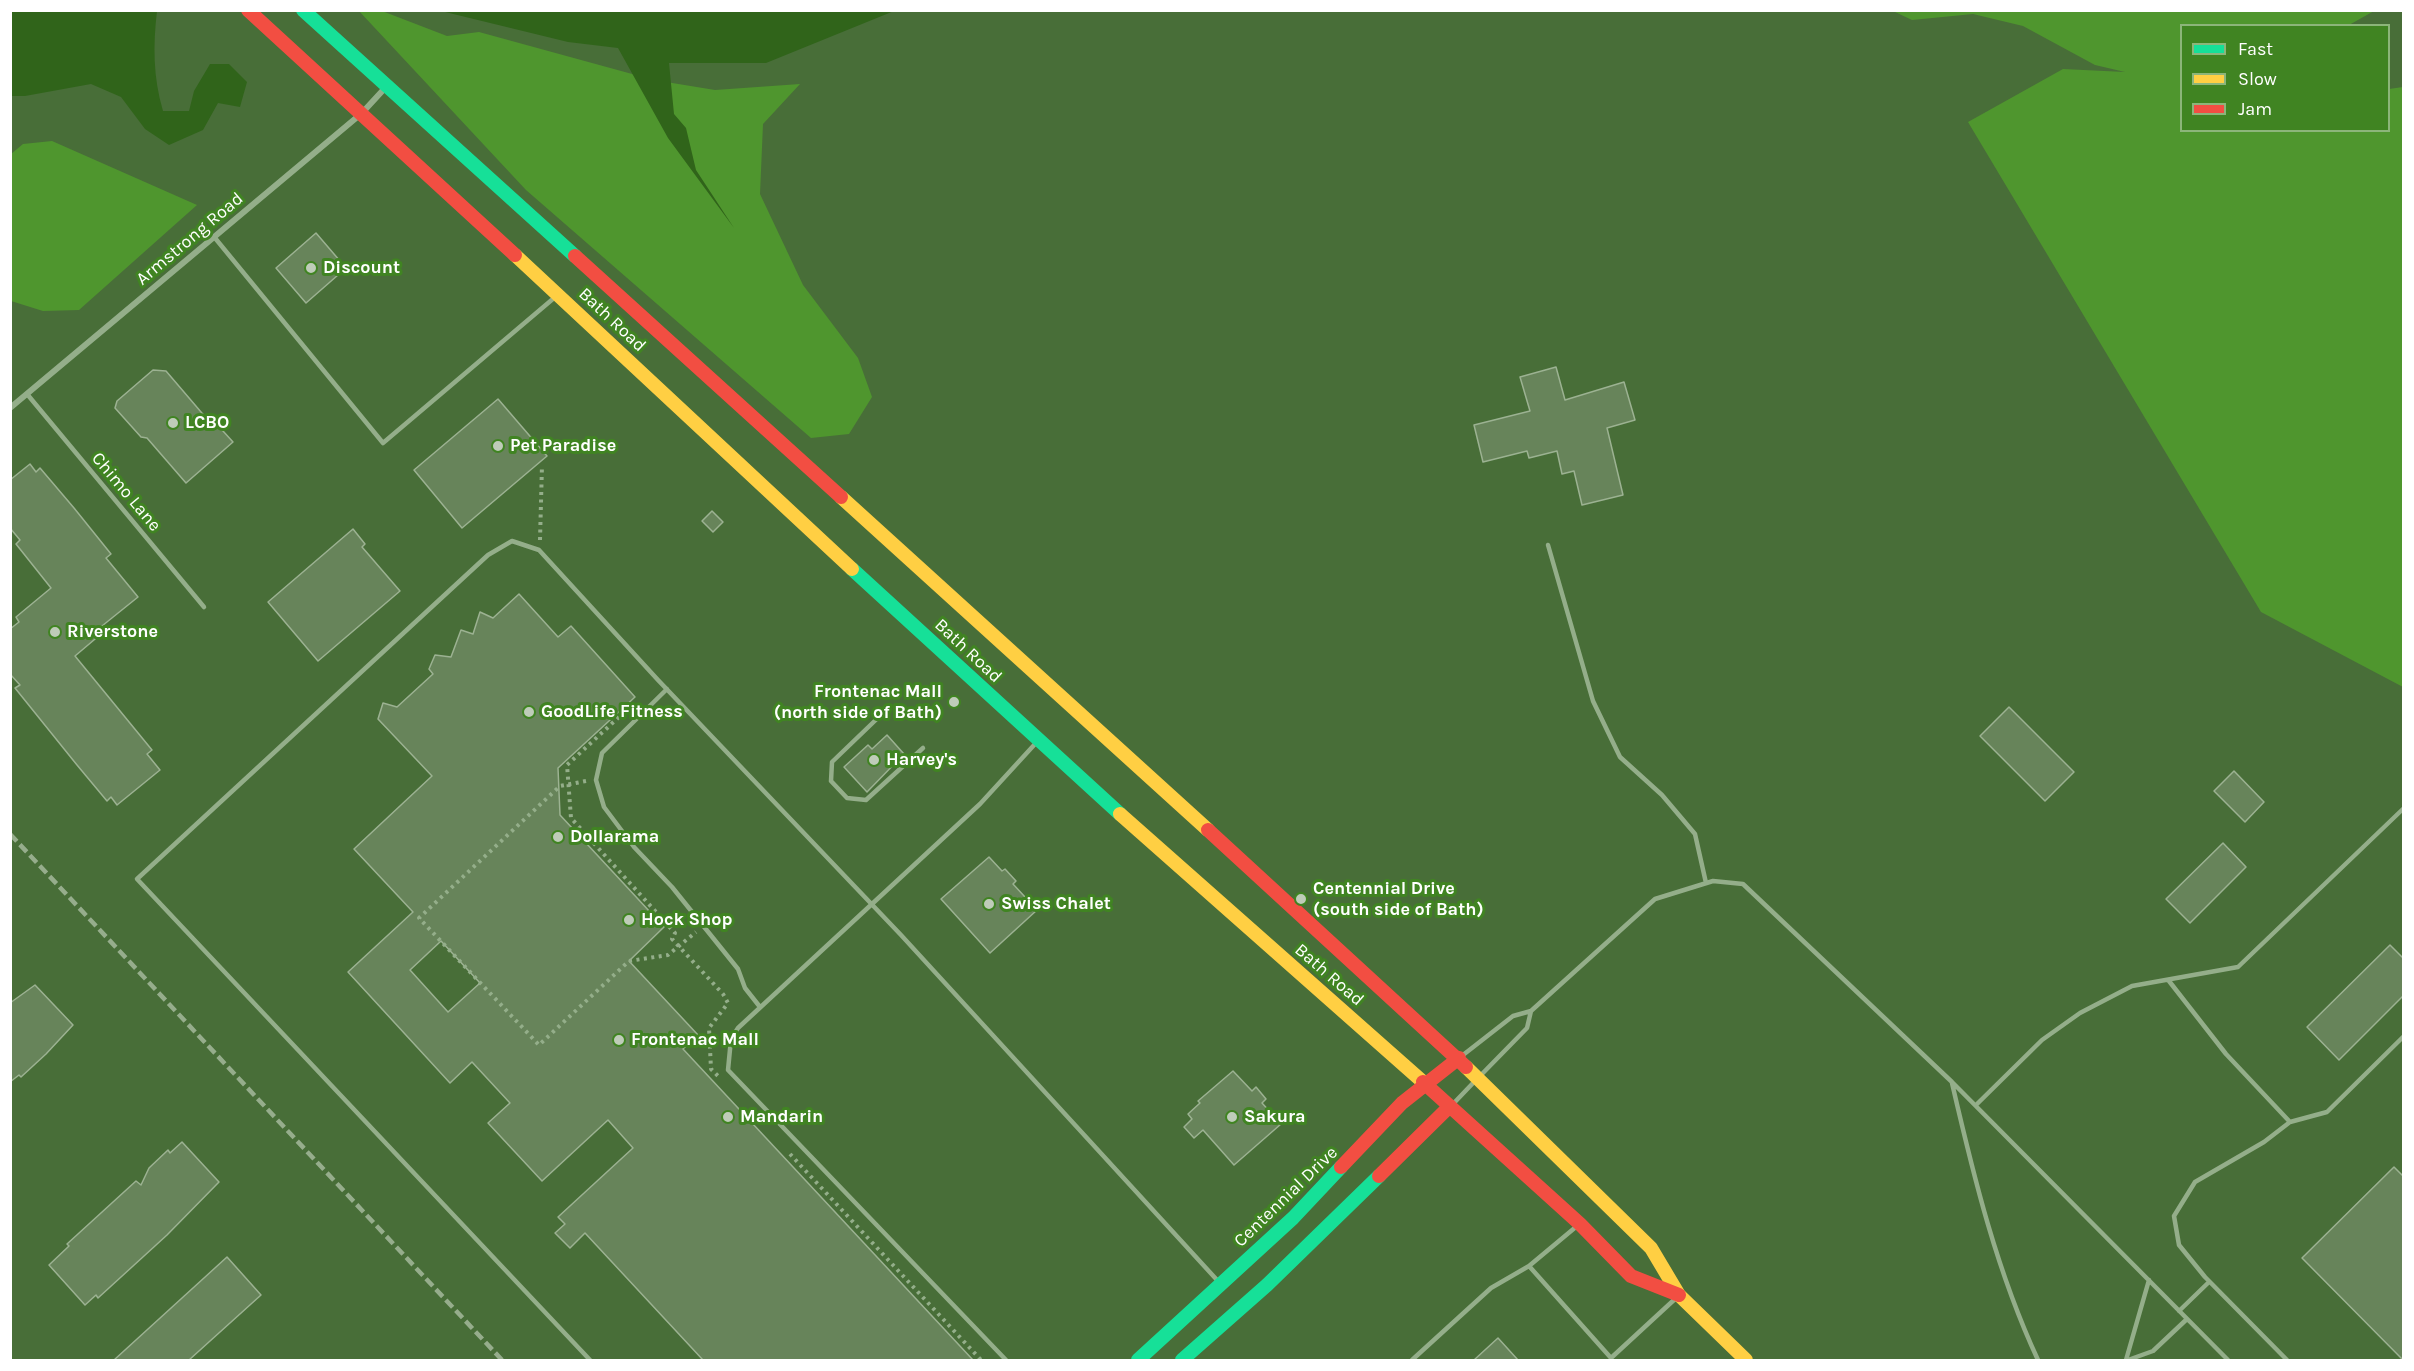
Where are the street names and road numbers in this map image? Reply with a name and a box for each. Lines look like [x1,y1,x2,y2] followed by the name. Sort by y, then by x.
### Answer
[132,188,248,290] street label: Armstrong Road
[574,283,650,357] street label: Bath Road
[87,448,165,536] street label: Chimo Lane
[930,614,1006,688] street label: Bath Road
[1290,939,1368,1011] street label: Bath Road
[1230,1142,1342,1252] street label: Centennial Drive

